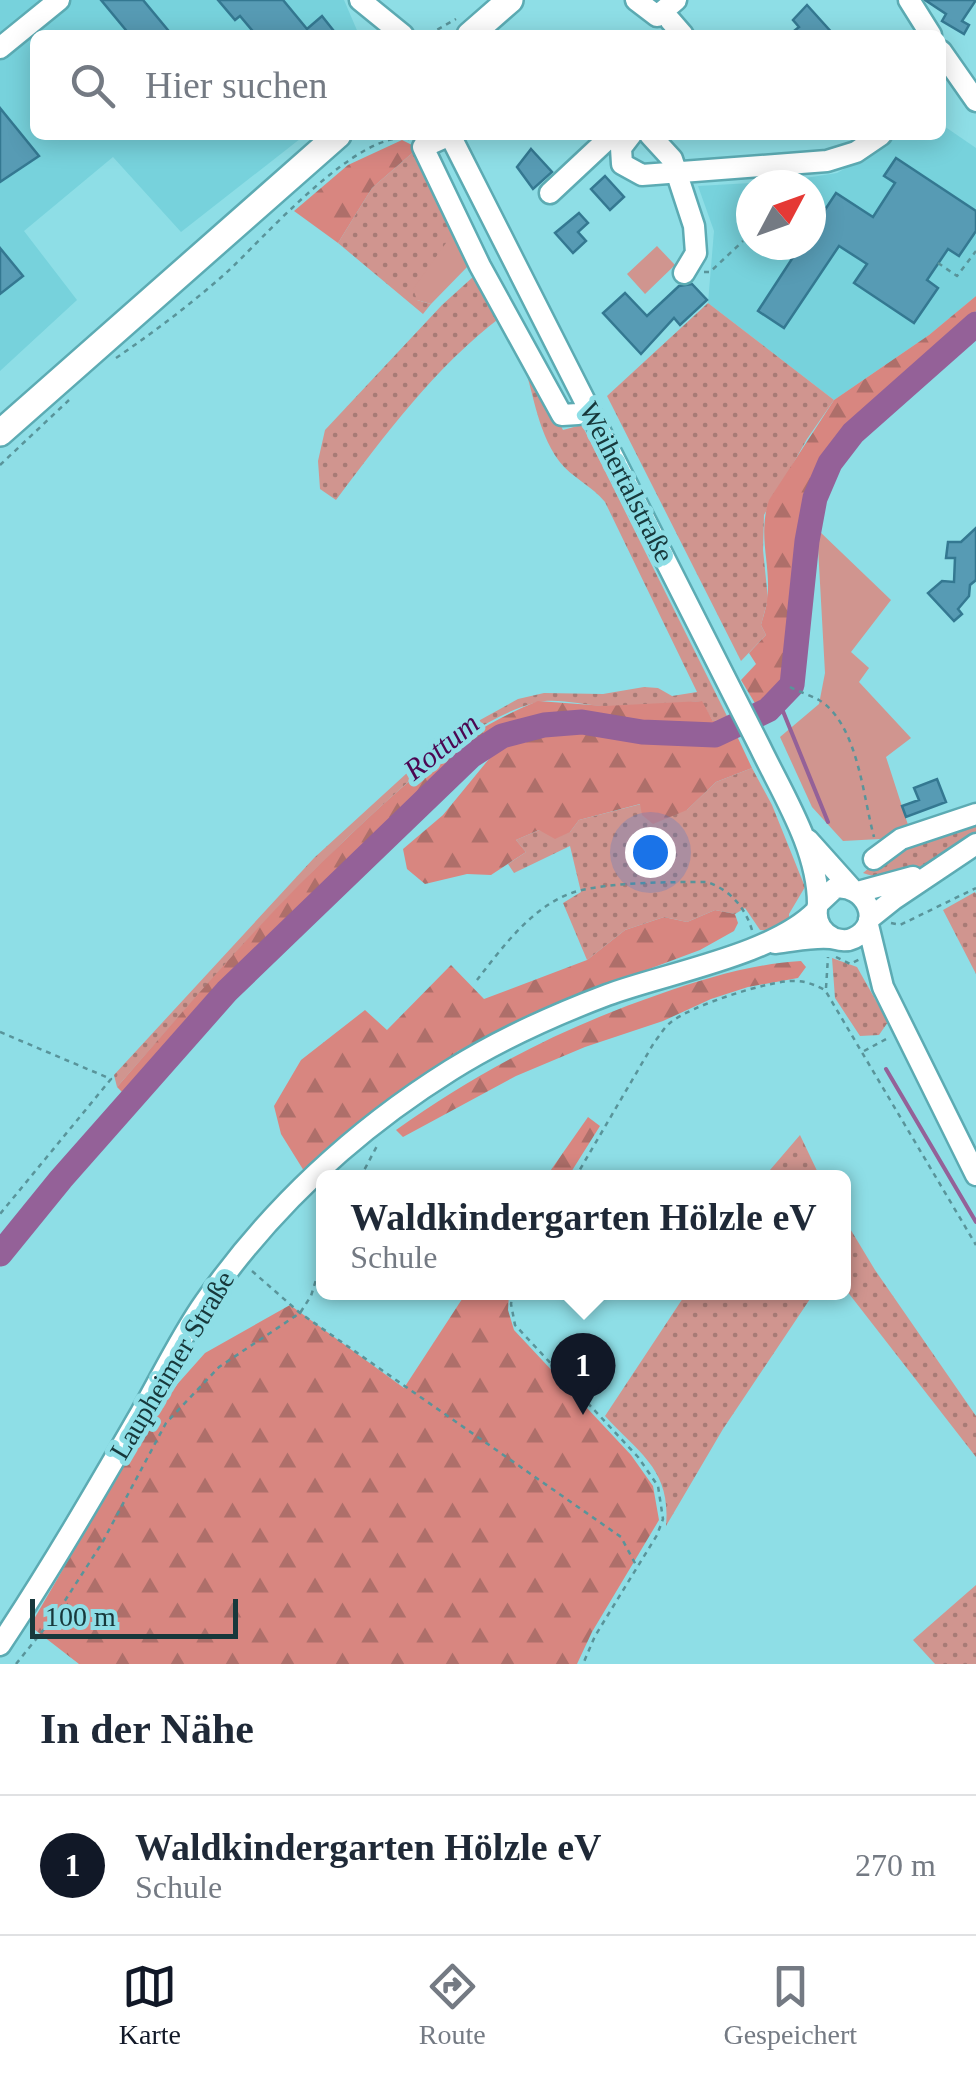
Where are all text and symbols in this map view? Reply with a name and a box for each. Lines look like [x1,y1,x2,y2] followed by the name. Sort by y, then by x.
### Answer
[30,30,946,140] search box
[65,58,120,113] icon: search
[145,64,328,106] text: Hier suchen
[736,170,826,260] north arrow
[573,397,681,567] street label: Weihertalstraße
[396,706,485,787] water label: Rottum
[625,827,676,878] your location
[316,1170,851,1300] popup
[350,1196,817,1238] text: Waldkindergarten Hölzle eV
[350,1239,437,1275] text: Schule
[104,1265,240,1465] street label: Laupheimer Straße
[550,1332,616,1415] pin: 1
[30,1594,238,1638] scale bar
[45,1601,116,1632] text: 100 m
[40,1706,254,1752] text: In der Nähe
[135,1826,602,1868] text: Waldkindergarten Hölzle eV
[65,1847,81,1883] text: 1
[855,1847,936,1883] text: 270 m
[135,1869,222,1905] text: Schule
[119,1959,181,2051] tab: Karte
[419,1959,486,2051] tab: Route
[723,1959,857,2051] tab: Gespeichert

